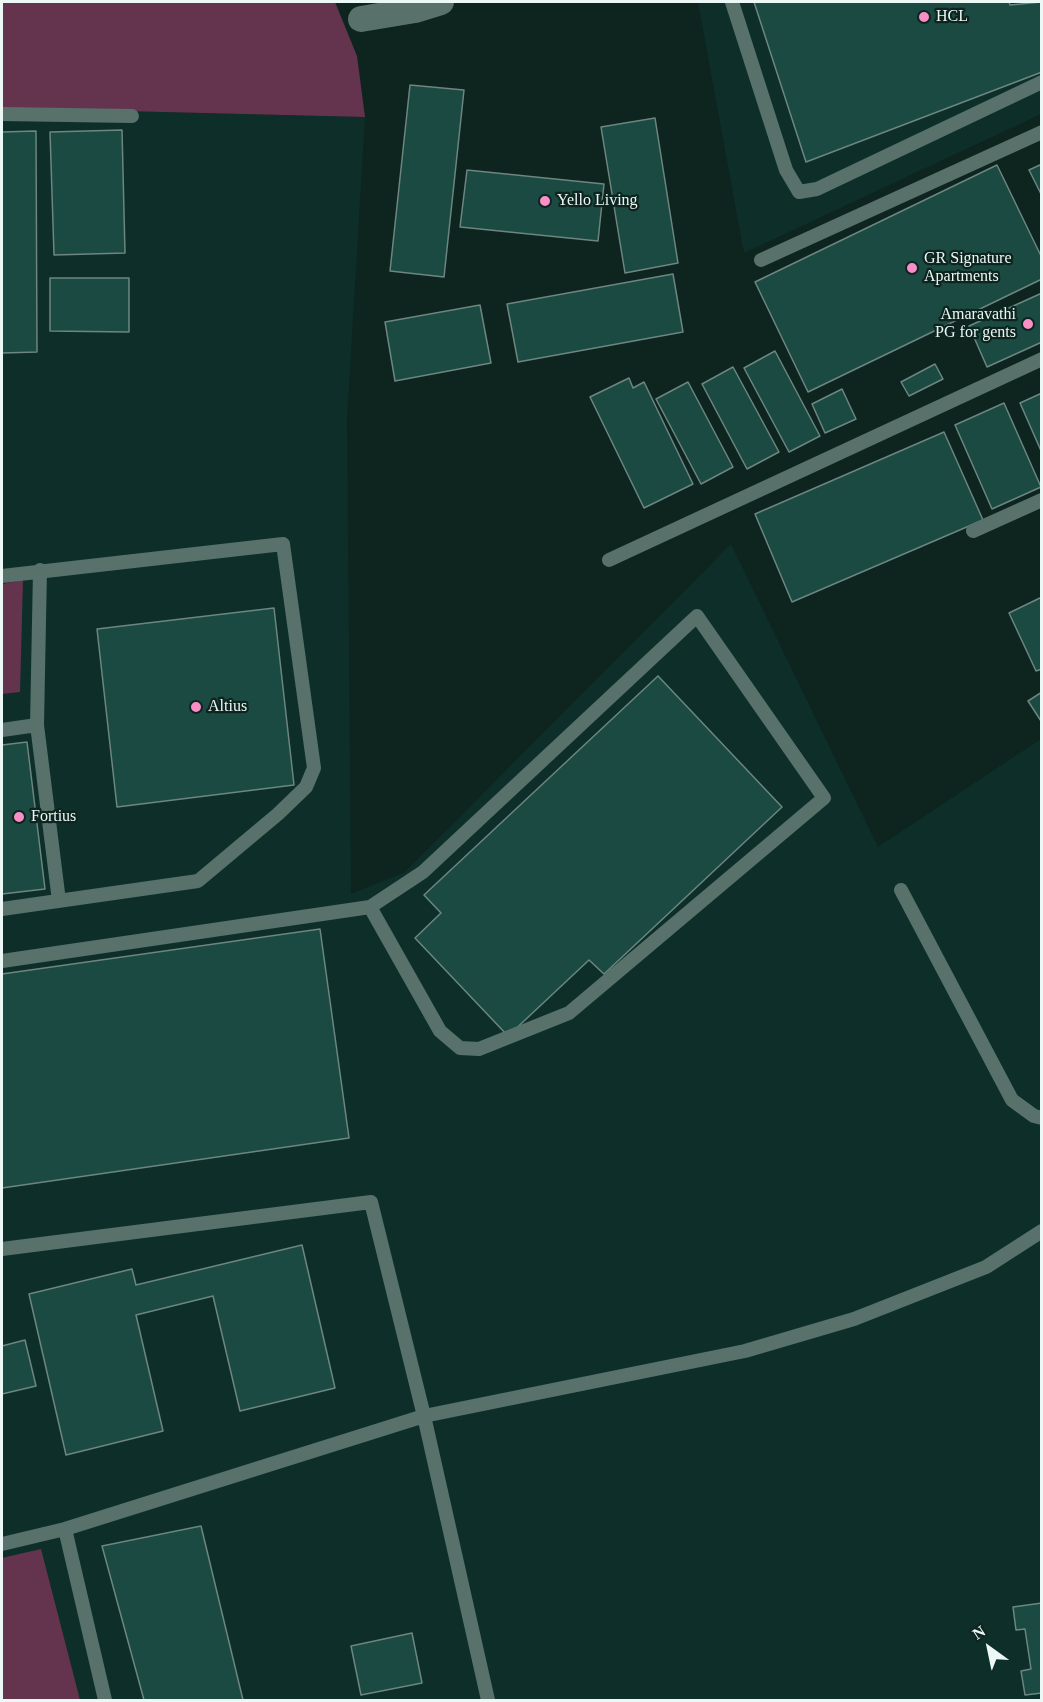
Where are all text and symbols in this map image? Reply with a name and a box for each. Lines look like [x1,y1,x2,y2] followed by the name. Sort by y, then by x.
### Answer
[936,7,968,27] place label: HCL
[917,10,931,24] marker: HCL
[557,191,638,211] place label: Yello Living
[538,194,552,208] marker: Yello Living
[924,249,1012,287] place label: GR Signature Apartments
[905,261,919,275] marker: GR Signature Apartments
[935,305,1016,343] place label: Amaravathi PG for gents
[1021,317,1035,331] marker: Amaravathi PG for gents
[208,697,247,717] place label: Altius
[189,700,203,714] marker: Altius
[31,807,76,827] place label: Fortius
[12,810,26,824] marker: Fortius
[959,1618,1019,1678] north arrow
[969,1622,988,1643] text: N

